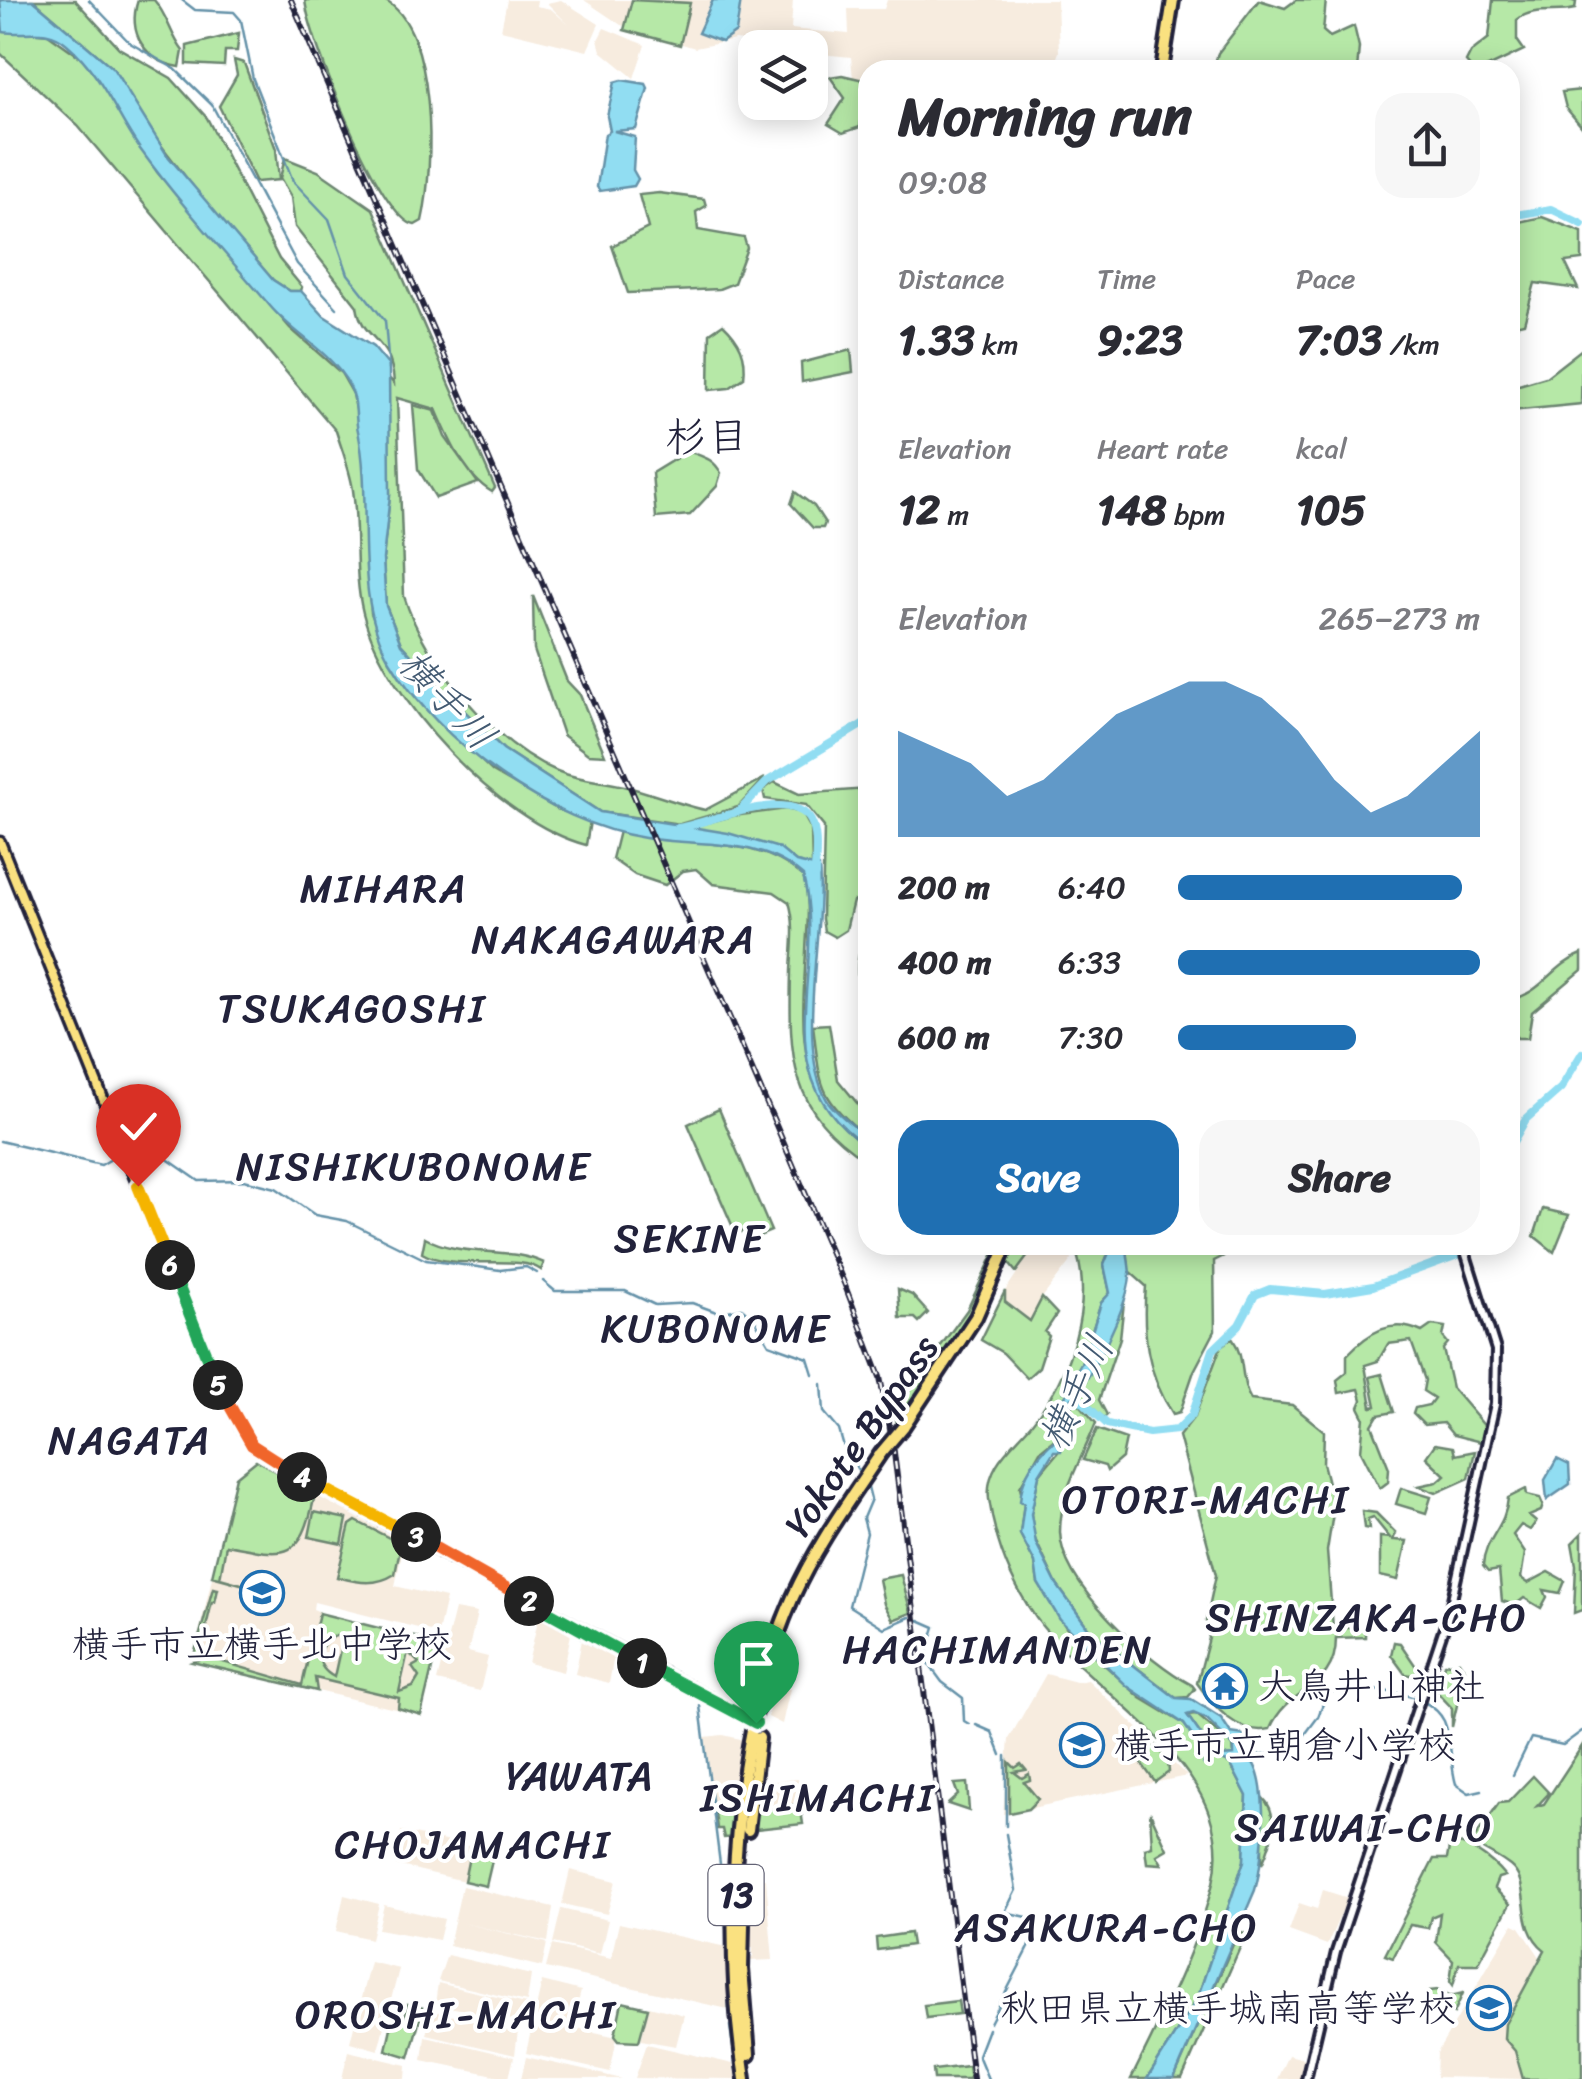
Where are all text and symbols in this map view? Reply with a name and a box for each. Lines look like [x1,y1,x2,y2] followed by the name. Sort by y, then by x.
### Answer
[738,30,828,120] map controls
[738,30,828,120] button: layers
[898,68,1192,165] text: Morning run
[1375,93,1480,198] button: share
[898,154,987,211] text: 09:08
[898,254,1004,303] text: Distance
[1097,254,1156,303] text: Time
[1296,254,1355,303] text: Pace
[898,303,975,377] text: 1.33
[1097,303,1183,377] text: 9:23
[1296,303,1382,377] text: 7:03
[975,320,1018,369] text: km
[1382,320,1440,369] text: /km
[665,400,749,474] district label: 杉目
[898,424,1011,473] text: Elevation
[1097,424,1228,473] text: Heart rate
[1296,424,1347,473] text: kcal
[898,473,940,547] text: 12
[1097,473,1167,547] text: 148
[1296,473,1366,547] text: 105
[940,490,969,539] text: m
[1167,490,1226,539] text: bpm
[898,590,1028,647] text: Elevation
[1318,590,1480,647] text: 265–273 m
[381,631,515,767] water label: 横手川
[300,853,468,924] district label: MIHARA
[898,859,990,916] text: 200 m
[1058,859,1126,916] text: 6:40
[471,904,757,975] district label: NAKAGAWARA
[898,934,991,991] text: 400 m
[1058,934,1121,991] text: 6:33
[217,973,487,1044] district label: TSUKAGOSHI
[898,1009,990,1066] text: 600 m
[1058,1009,1124,1066] text: 7:30
[96,1084,181,1187] pin
[111,1099,166,1154] icon: check
[898,1120,1179,1235] button: Save
[1199,1120,1480,1235] button: Share
[236,1131,592,1202] district label: NISHIKUBONOME
[614,1203,766,1274] district label: SEKINE
[145,1240,195,1290] pin: 6
[162,1240,178,1289] text: 6
[601,1293,832,1364] district label: KUBONOME
[766,1320,957,1552] street label: Yokote Bypass
[1019,1323,1134,1462] water label: 横手川
[193,1360,243,1410] pin: 5
[209,1360,227,1409] text: 5
[48,1405,212,1476] district label: NAGATA
[277,1452,327,1502] pin: 4
[293,1452,311,1501] text: 4
[1062,1464,1350,1535] district label: OTORI-MACHI
[391,1512,441,1562] pin: 3
[408,1512,424,1561] text: 3
[239,1570,285,1616] school or university icon: 横手市立横手北中学校
[504,1576,554,1626] pin: 2
[521,1576,537,1625] text: 2
[1206,1582,1528,1653] district label: SHINZAKA-CHO
[72,1611,452,1678] place label: 横手市立横手北中学校
[842,1614,1154,1685] district label: HACHIMANDEN
[714,1621,799,1724] pin
[729,1636,784,1691] icon: arrive
[617,1638,667,1688] pin: 1
[636,1638,648,1687] text: 1
[1258,1653,1486,1720] place label: 大鳥井山神社
[1202,1663,1248,1709] temple icon: 大鳥井山神社
[1114,1712,1456,1779] place label: 横手市立朝倉小学校
[1059,1722,1105,1768] school or university icon: 横手市立朝倉小学校
[505,1739,653,1813] district label: YAWATA
[699,1762,936,1833] district label: ISHIMACHI
[1234,1792,1494,1863] district label: SAIWAI-CHO
[334,1809,612,1880] district label: CHOJAMACHI
[708,1865,764,1925] road number: 13
[954,1892,1259,1963] district label: ASAKURA-CHO
[1000,1975,1456,2042] place label: 秋田県立横手城南高等学校
[295,1979,617,2050] district label: OROSHI-MACHI
[1466,1985,1512,2031] school or university icon: 秋田県立横手城南高等学校

